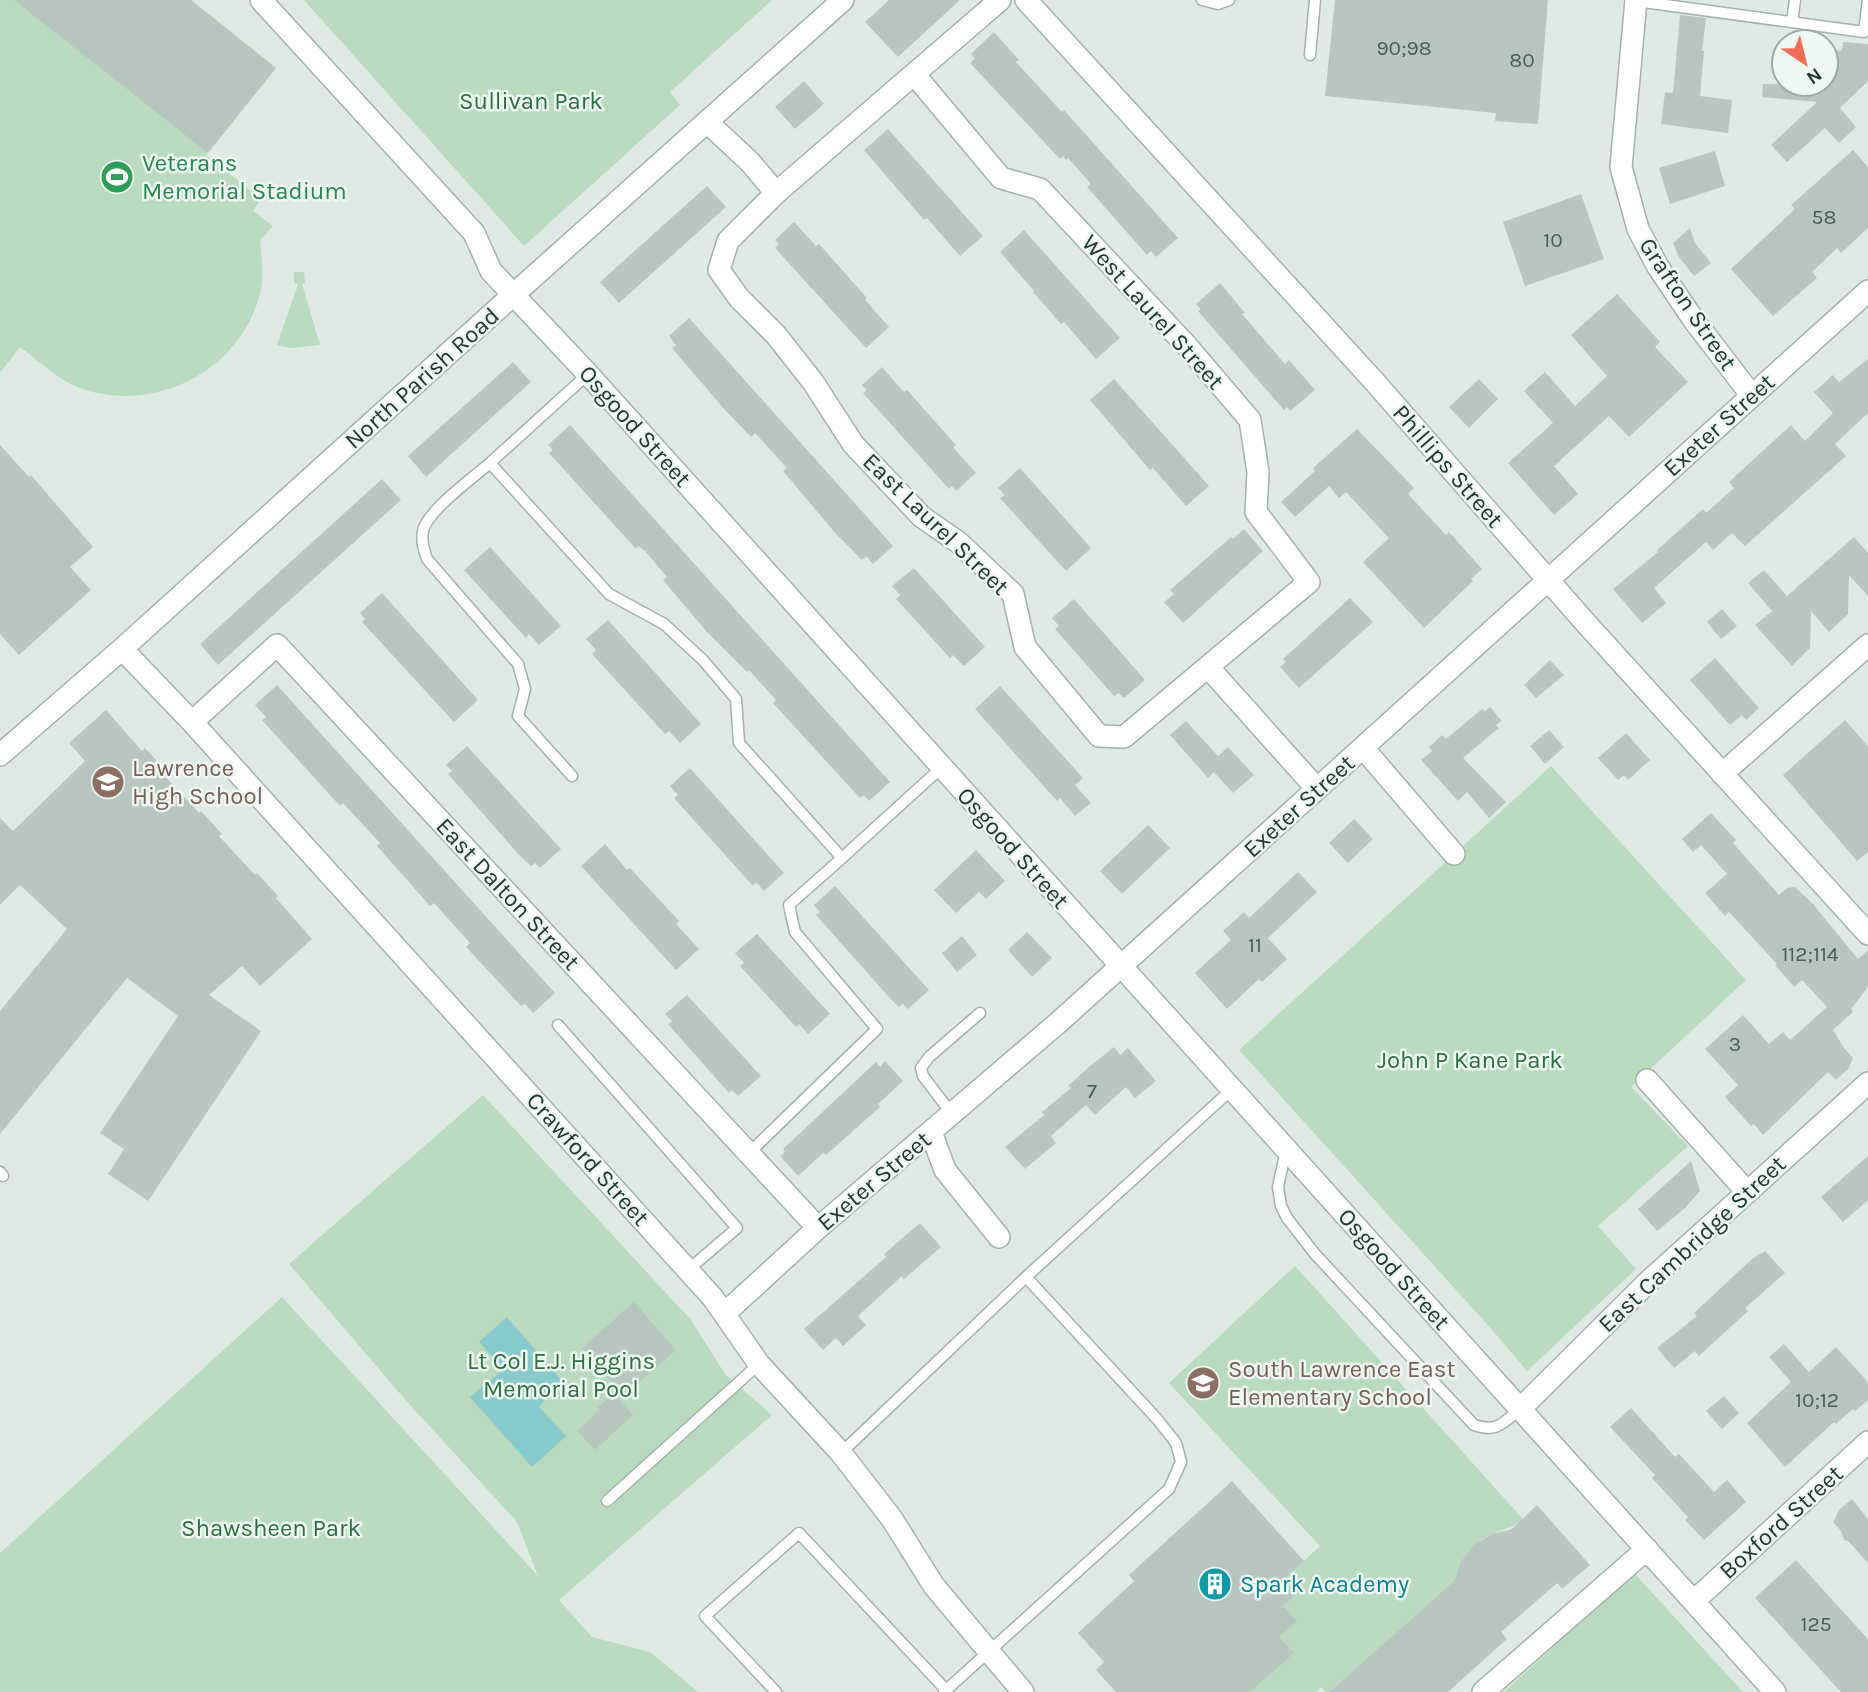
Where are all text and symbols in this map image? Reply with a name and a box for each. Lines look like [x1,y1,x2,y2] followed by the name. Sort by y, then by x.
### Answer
[1770,28,1840,98] north arrow
[1376,36,1432,60] house number: 90;98
[1509,48,1535,72] house number: 80
[1802,63,1826,89] text: N
[459,87,603,115] park label: Sullivan Park
[142,149,347,205] place label: Veterans Memorial Stadium
[98,158,136,196] sports icon: Veterans Memorial Stadium
[1812,205,1836,229] house number: 58
[1543,228,1563,252] house number: 10
[1076,229,1230,395] street label: West Laurel Street
[1633,232,1743,376] street label: Grafton Street
[339,301,505,455] street label: North Parish Road
[573,360,697,492] street label: Osgood Street
[1658,368,1780,482] street label: Exeter Street
[1387,399,1509,533] street label: Phillips Street
[857,447,1015,601] street label: East Laurel Street
[1238,749,1360,863] street label: Exeter Street
[132,754,263,810] place label: Lawrence High School
[89,763,127,801] school or university icon: Lawrence High School
[951,782,1075,914] street label: Osgood Street
[430,812,586,976] street label: East Dalton Street
[1248,933,1262,957] house number: 11
[1781,942,1839,966] house number: 112;114
[1729,1032,1741,1056] house number: 3
[1377,1046,1563,1074] park label: John P Kane Park
[1087,1079,1097,1103] house number: 7
[521,1087,655,1231] street label: Crawford Street
[811,1125,937,1237] street label: Exeter Street
[1592,1150,1792,1338] street label: East Cambridge Street
[1332,1203,1456,1335] street label: Osgood Street
[467,1347,655,1403] park label: Lt Col E.J. Higgins Memorial Pool
[1228,1355,1455,1411] place label: South Lawrence East Elementary School
[1184,1364,1222,1402] school or university icon: South Lawrence East Elementary School
[1795,1388,1839,1412] house number: 10;12
[1714,1459,1848,1585] street label: Boxford Street
[181,1514,361,1542] park label: Shawsheen Park
[1196,1565,1234,1603] building icon: Spark Academy
[1240,1570,1409,1598] place label: Spark Academy
[1801,1612,1831,1636] house number: 125

